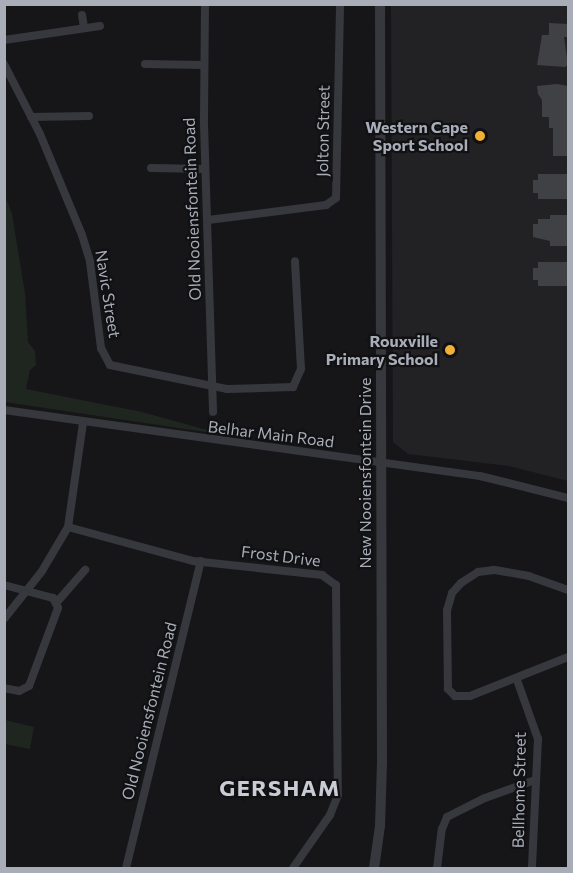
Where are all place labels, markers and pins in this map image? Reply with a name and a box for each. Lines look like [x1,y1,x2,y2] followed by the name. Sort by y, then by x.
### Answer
[365,117,468,155] place label: Western Cape Sport School
[473,129,487,143] marker: Western Cape Sport School
[326,331,438,369] place label: Rouxville Primary School
[443,343,457,357] marker: Rouxville Primary School

